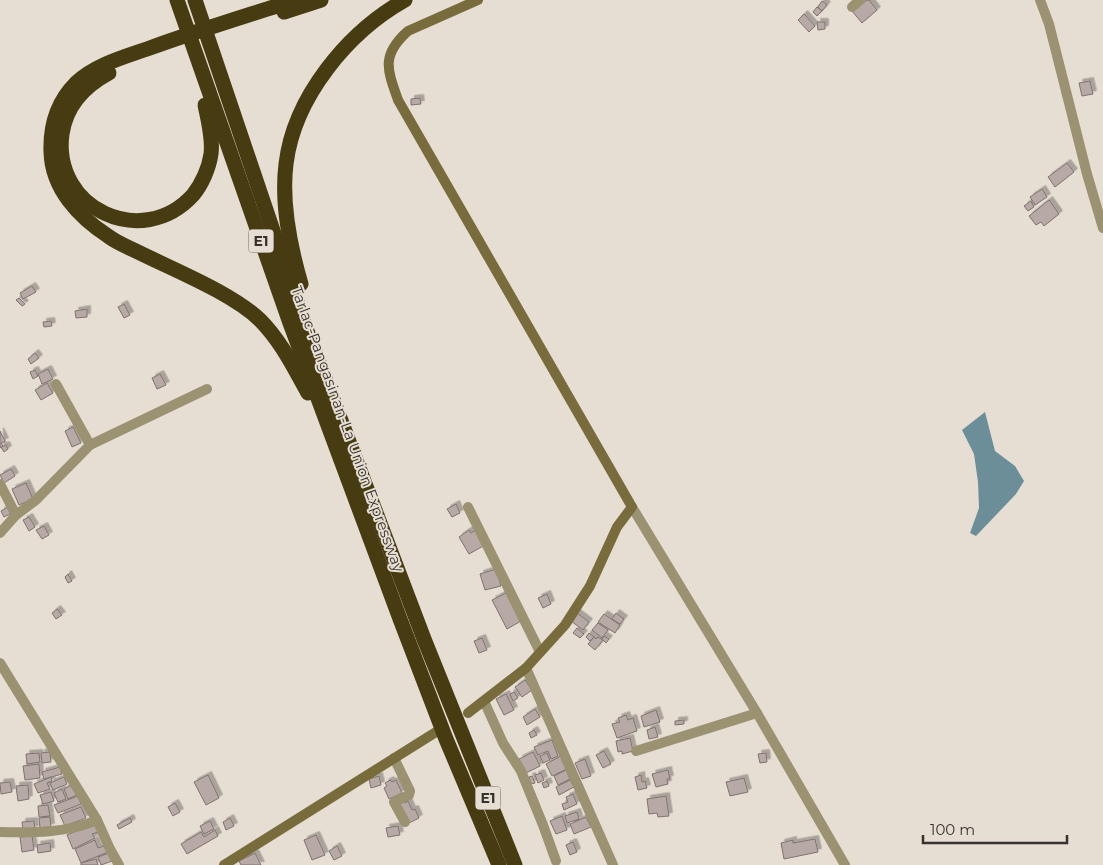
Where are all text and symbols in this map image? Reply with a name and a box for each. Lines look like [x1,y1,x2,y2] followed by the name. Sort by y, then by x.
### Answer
[248,230,274,252] road number: E1
[287,283,409,575] street label: Tarlac-Pangasinan-La Union Expressway
[476,786,500,810] road number: E1
[923,812,1067,844] scale bar
[930,820,975,839] text: 100 m

